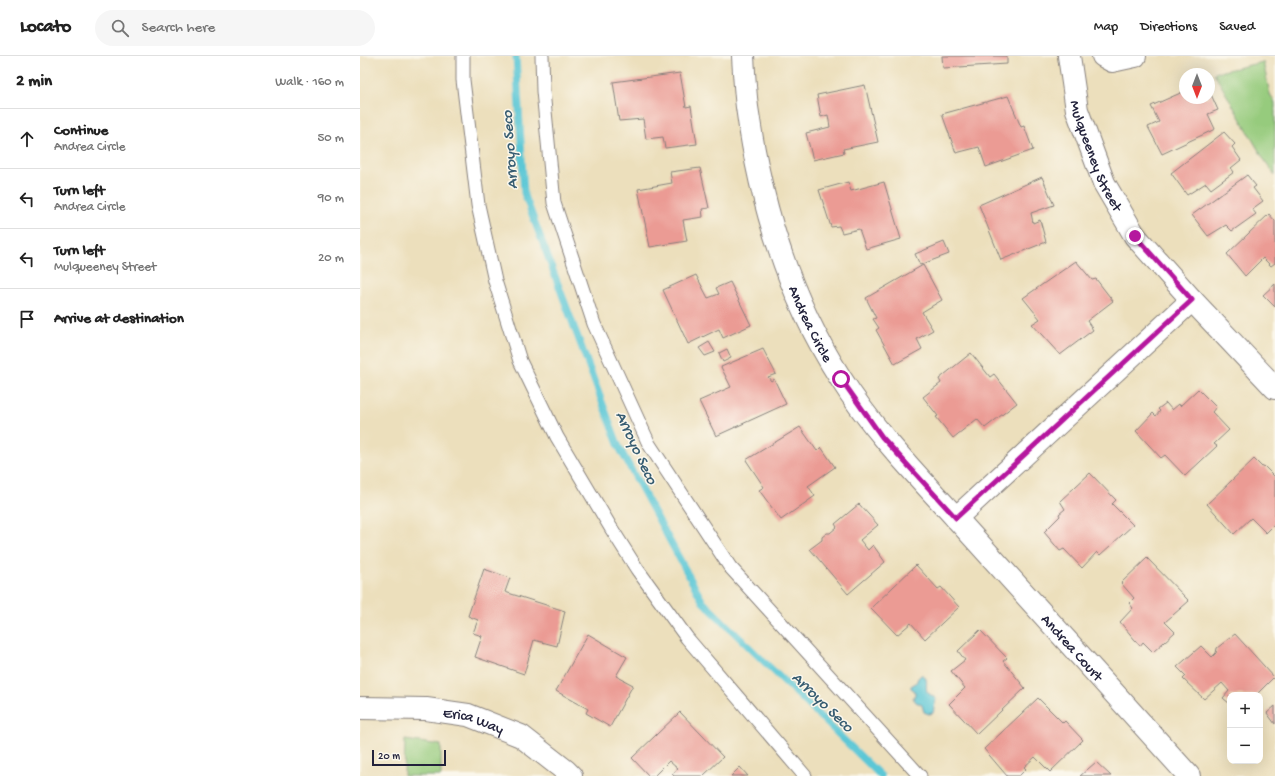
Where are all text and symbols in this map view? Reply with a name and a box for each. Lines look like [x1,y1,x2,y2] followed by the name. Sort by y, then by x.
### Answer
[95,10,375,46] search box
[20,16,71,39] text: Locato
[109,17,131,39] icon: search
[141,19,215,37] text: Search here
[1094,19,1118,36] text: Map
[1140,19,1197,36] text: Directions
[1219,19,1255,36] text: Saved
[1179,68,1215,104] north arrow
[16,72,52,92] text: 2 min
[275,75,344,90] text: Walk · 160 m
[1065,99,1126,217] street label: Mulqueeney Street
[499,109,524,190] water label: Arroyo Seco
[54,122,108,140] text: Continue
[16,128,38,150] icon: ahead
[317,131,344,146] text: 50 m
[54,140,126,155] text: Andrea Circle
[54,182,105,200] text: Turn left
[16,188,38,210] icon: left
[318,191,344,206] text: 90 m
[54,200,126,215] text: Andrea Circle
[1126,227,1144,245] route end
[54,242,105,260] text: Turn left
[16,248,38,270] icon: left
[318,251,344,266] text: 20 m
[54,260,156,275] text: Mulqueeney Street
[783,284,836,366] street label: Andrea Circle
[16,308,38,330] icon: arrive
[54,310,184,328] text: Arrive at destination
[832,370,850,388] route start
[610,409,660,489] water label: Arroyo Seco
[1036,611,1107,687] street label: Andrea Court
[787,669,857,738] water label: Arroyo Seco
[1227,692,1263,764] map controls
[1227,692,1263,728] button: +
[442,705,507,740] street label: Erica Way
[1227,728,1263,764] button: −
[372,748,446,767] scale bar
[378,751,400,763] text: 20 m

